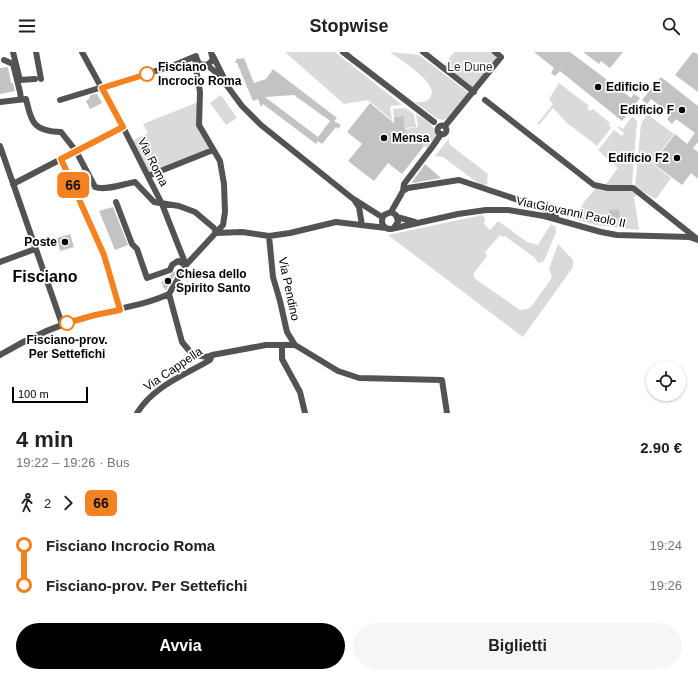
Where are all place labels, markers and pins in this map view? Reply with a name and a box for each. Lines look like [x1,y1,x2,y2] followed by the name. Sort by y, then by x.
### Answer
[158,60,242,88] place label: Fisciano Incrocio Roma
[139,66,155,82] marker: Fisciano Incrocio Roma
[606,80,661,94] place label: Edificio E
[593,82,603,92] marker: Edificio E
[620,103,674,117] place label: Edificio F
[677,105,687,115] marker: Edificio F
[392,131,430,145] place label: Mensa
[379,133,389,143] marker: Mensa
[608,151,669,165] place label: Edificio F2
[672,153,682,163] marker: Edificio F2
[24,235,57,249] place label: Poste
[60,237,70,247] marker: Poste
[176,267,251,295] place label: Chiesa dello Spirito Santo
[163,276,173,286] marker: Chiesa dello Spirito Santo
[59,315,75,331] marker: Fisciano-prov. Per Settefichi
[26,333,108,361] place label: Fisciano-prov. Per Settefichi

